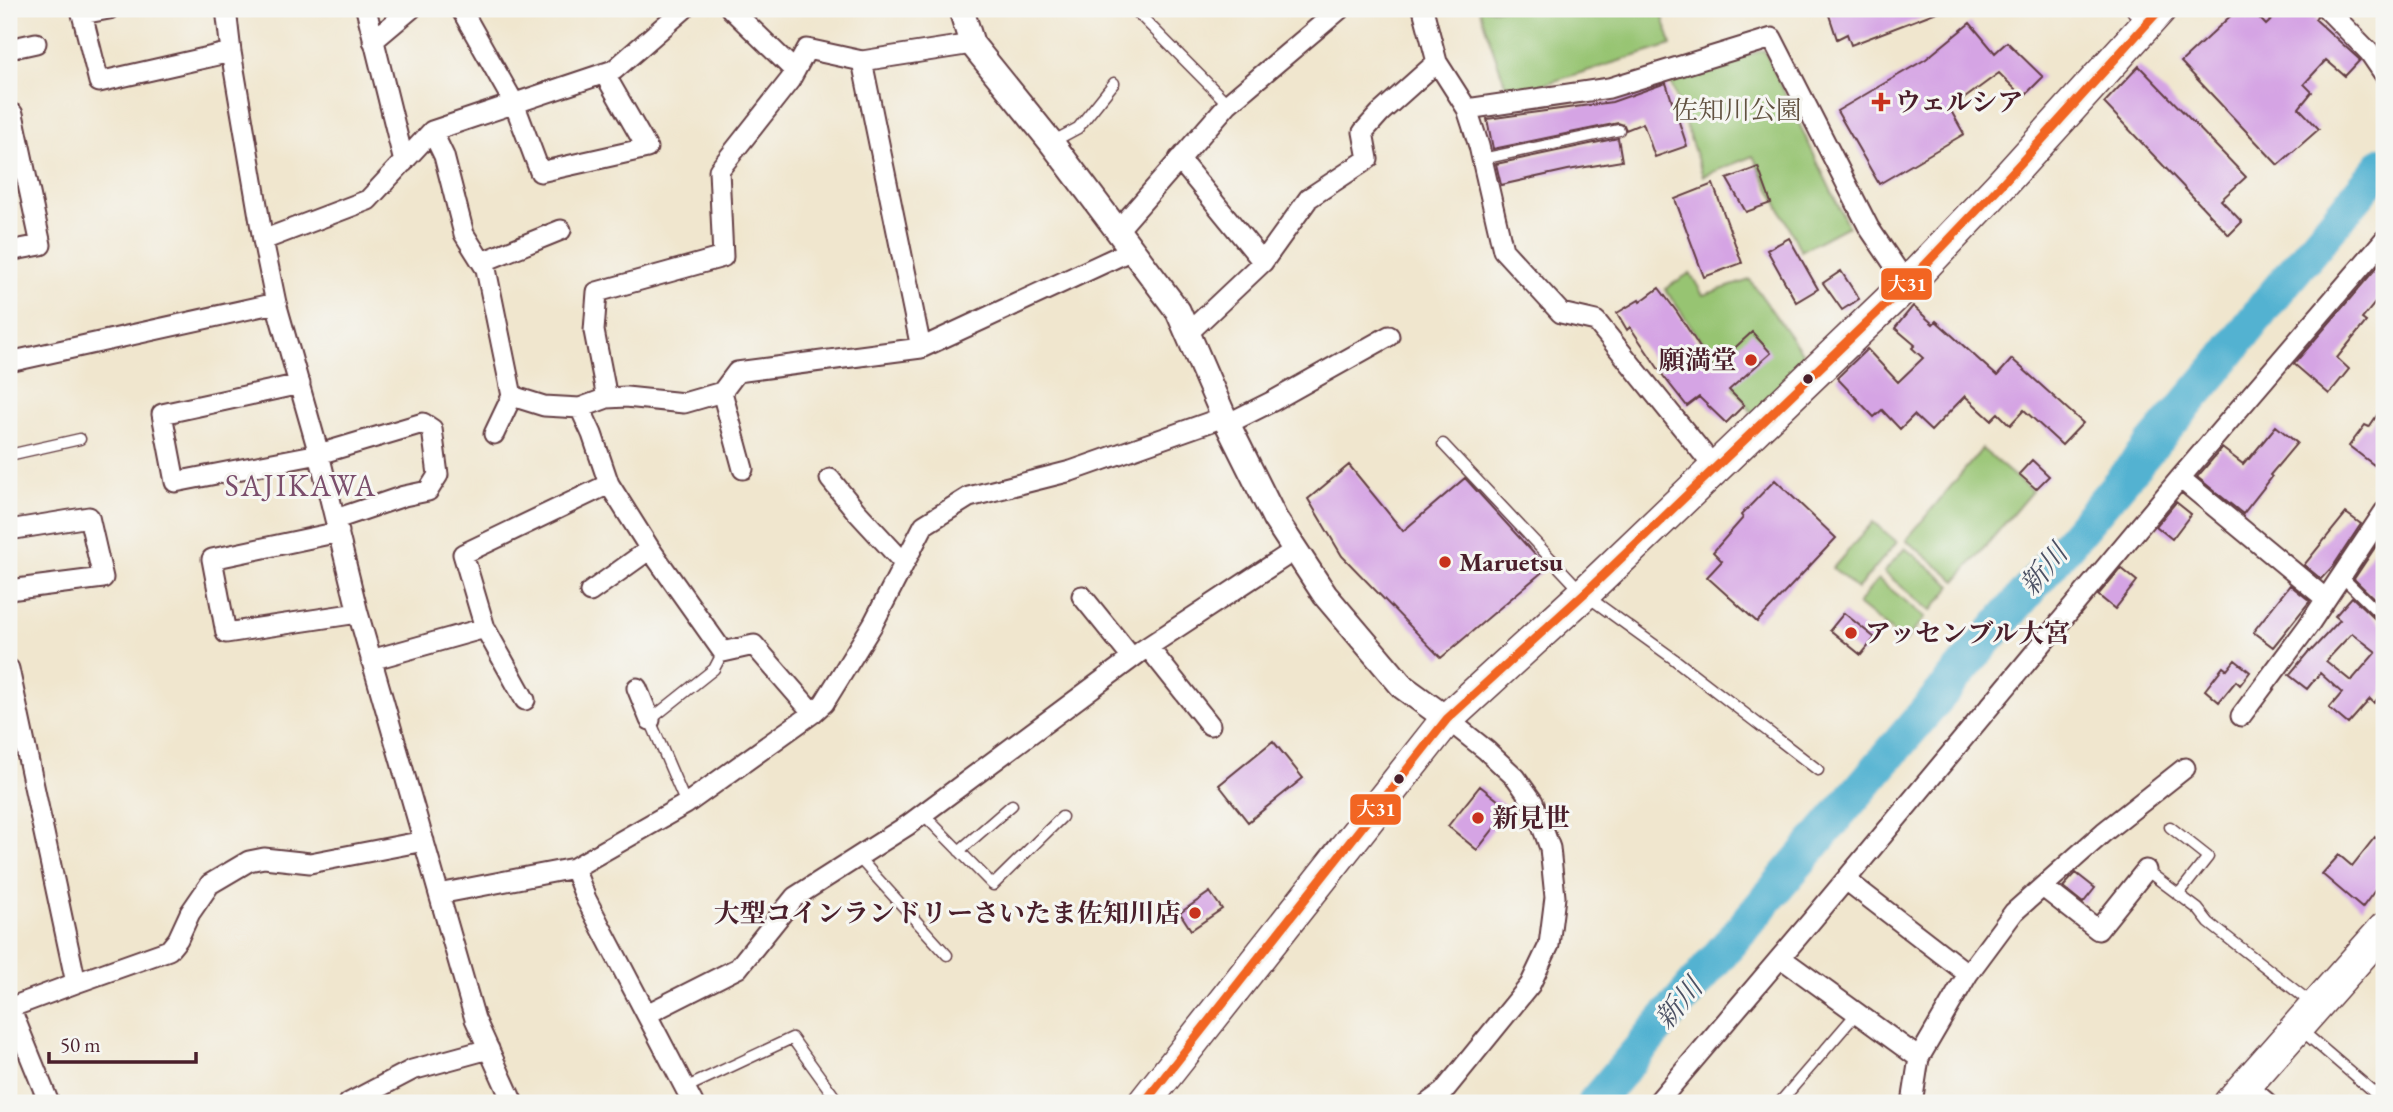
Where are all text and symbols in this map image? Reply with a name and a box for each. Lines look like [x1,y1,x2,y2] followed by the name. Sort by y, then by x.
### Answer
[1895,85,2023,119] place label: ウェルシア
[1672,93,1802,127] park label: 佐知川公園
[1873,94,1889,110] marker: ウェルシア
[1880,267,1933,301] line badge: 大31
[1887,272,1927,297] text: 大31
[1659,343,1737,377] place label: 願満堂
[1743,352,1759,368] marker: 願満堂
[1801,372,1815,386] unlabelled marker
[225,466,377,505] district label: SAJIKAWA
[2011,534,2077,602] water label: 新川
[1459,545,1564,579] place label: Maruetsu
[1437,554,1453,570] marker: Maruetsu
[1865,616,2070,650] place label: アッセンブル大宮
[1843,625,1859,641] marker: アッセンブル大宮
[1392,772,1406,786] unlabelled marker
[1349,793,1402,826] line badge: 大31
[1356,797,1396,822] text: 大31
[1492,801,1570,835] place label: 新見世
[1470,810,1486,826] marker: 新見世
[714,896,1181,930] place label: 大型コインランドリーさいたま佐知川店
[1187,905,1203,921] marker: 大型コインランドリーさいたま佐知川店
[1646,968,1712,1036] water label: 新川
[49,1021,196,1065] scale bar
[60,1031,101,1058] text: 50 m

